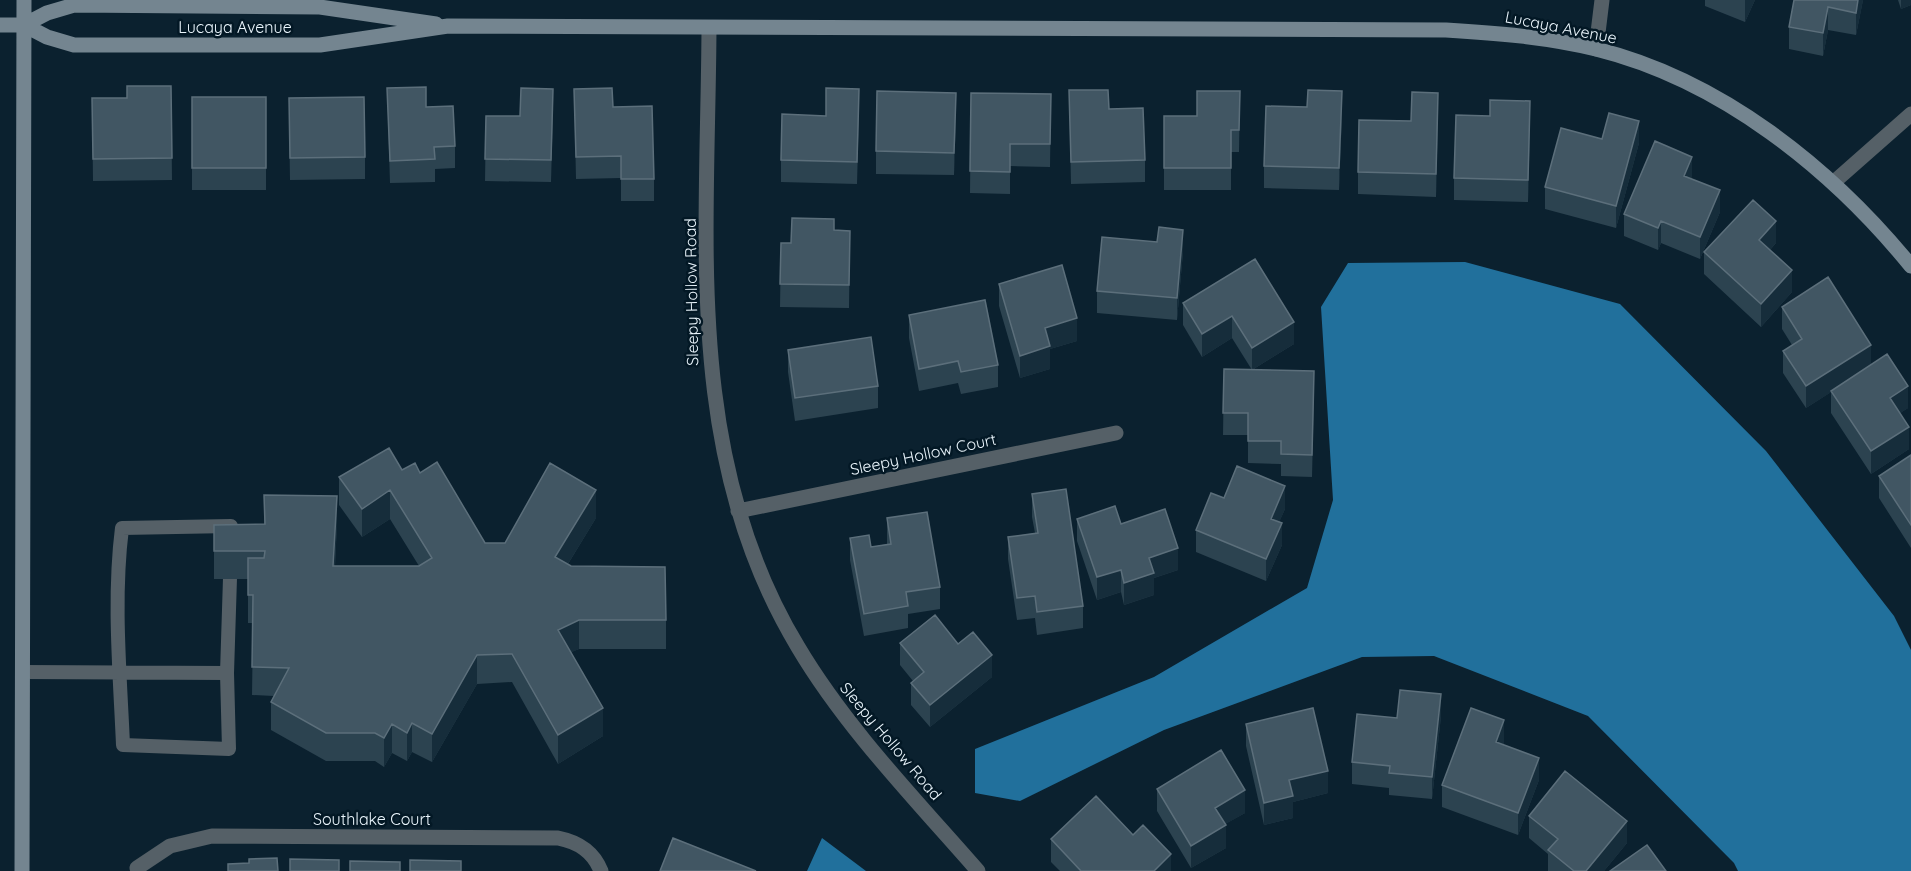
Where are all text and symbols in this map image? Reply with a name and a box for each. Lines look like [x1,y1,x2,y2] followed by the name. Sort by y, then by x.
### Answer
[1503,6,1619,48] street label: Lucaya Avenue
[178,17,292,37] street label: Lucaya Avenue
[680,218,702,366] street label: Sleepy Hollow Road
[848,429,998,479] street label: Sleepy Hollow Court
[836,678,946,804] street label: Sleepy Hollow Road
[313,809,431,829] street label: Southlake Court

